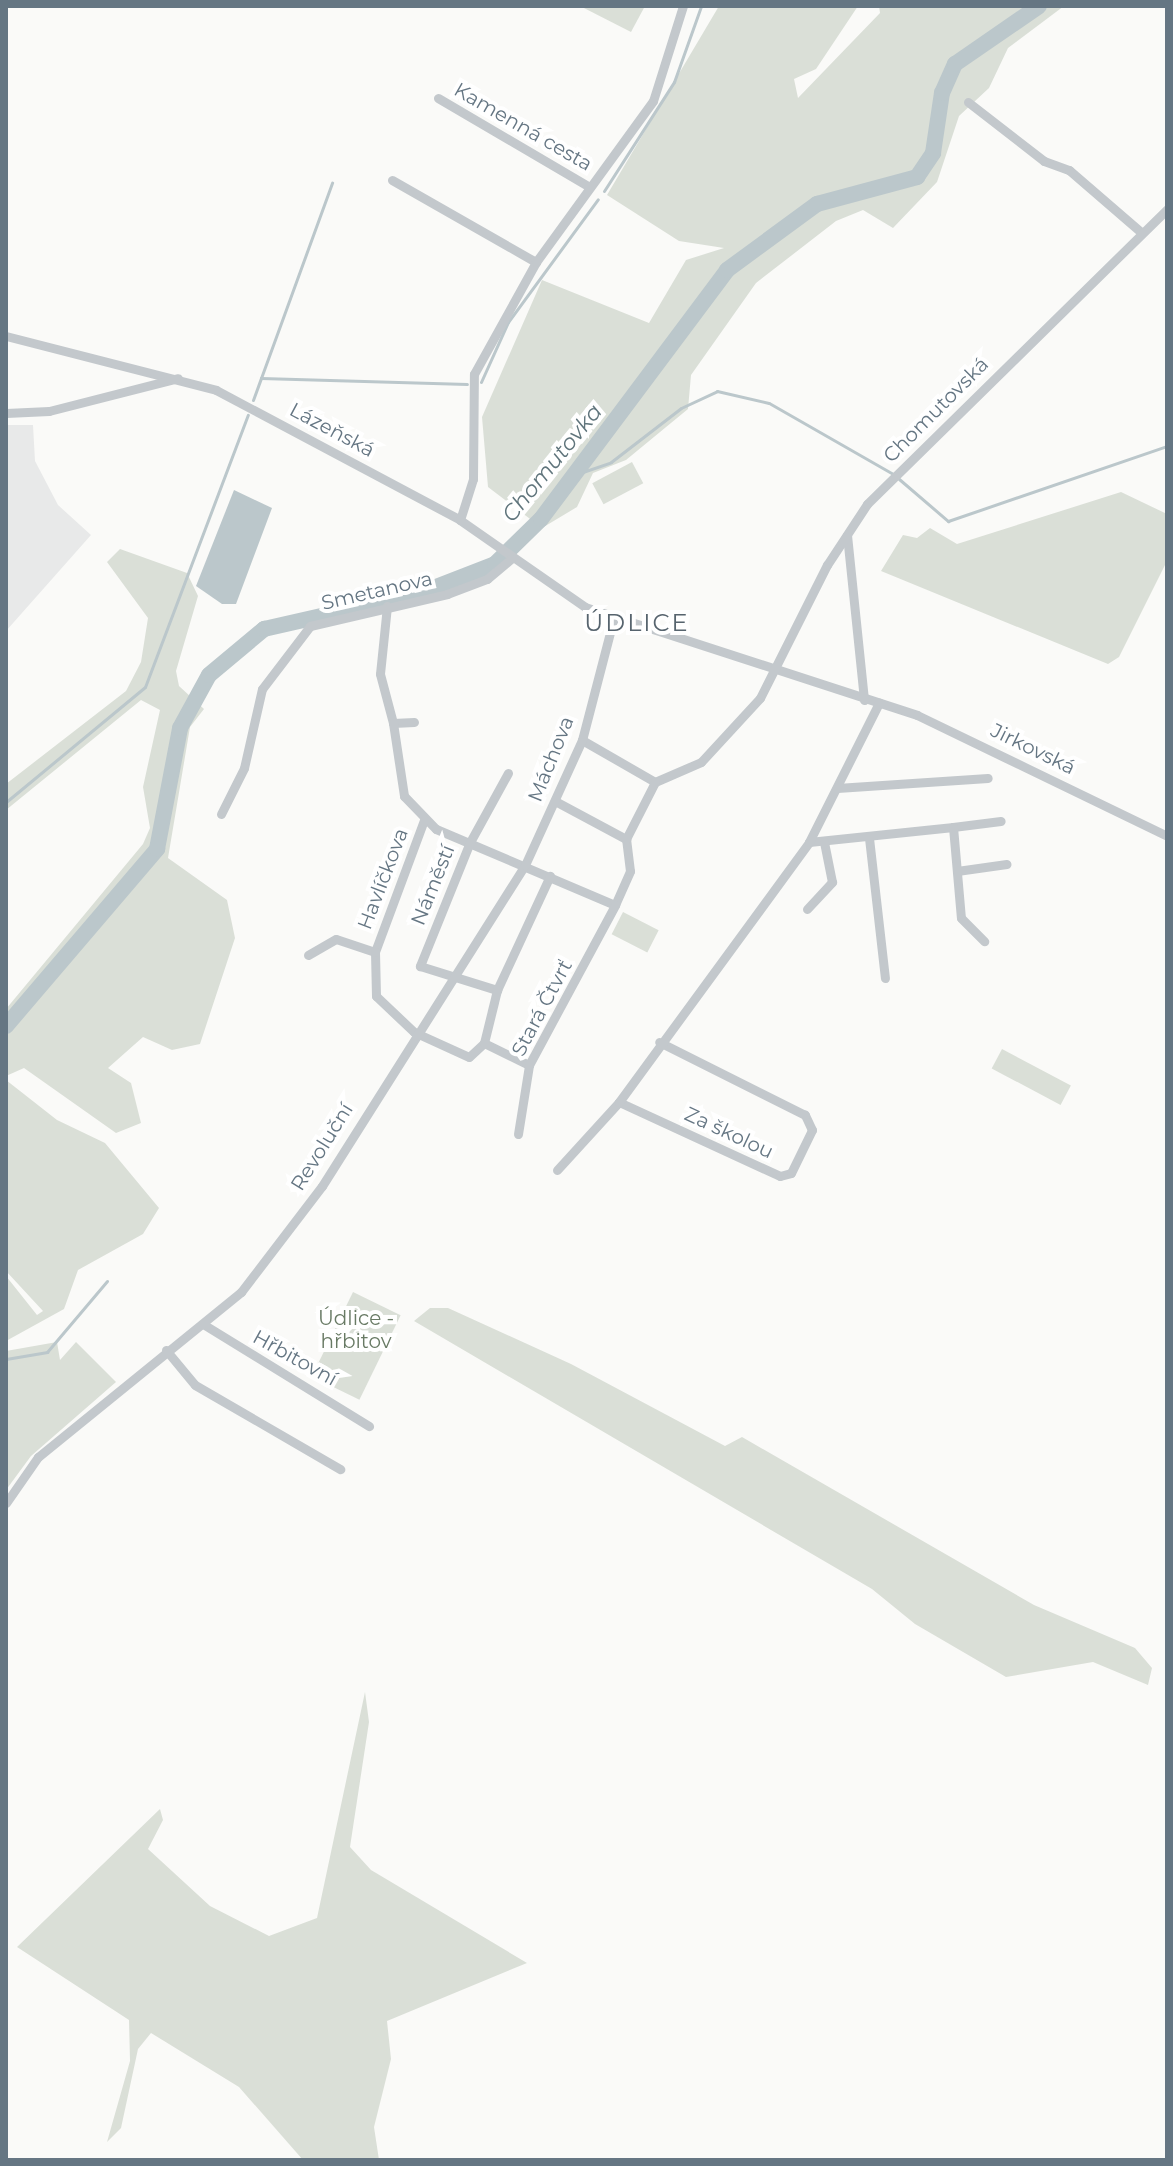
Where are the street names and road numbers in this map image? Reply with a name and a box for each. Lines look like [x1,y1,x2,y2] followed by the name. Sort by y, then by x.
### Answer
[450,78,596,176] street label: Kamenná cesta
[878,352,994,468] street label: Chomutovská
[286,398,378,462] street label: Lázeňská
[319,567,435,615] street label: Smetanova
[523,713,579,805] street label: Máchova
[987,718,1079,780] street label: Jirkovská
[353,825,413,933] street label: Havlíčkova
[406,841,460,929] street label: Náměstí
[507,956,577,1060] street label: Stará Čtvrť
[286,1099,358,1195] street label: Revoluční
[681,1102,777,1164] street label: Za školou
[249,1325,341,1391] street label: Hřbitovní

